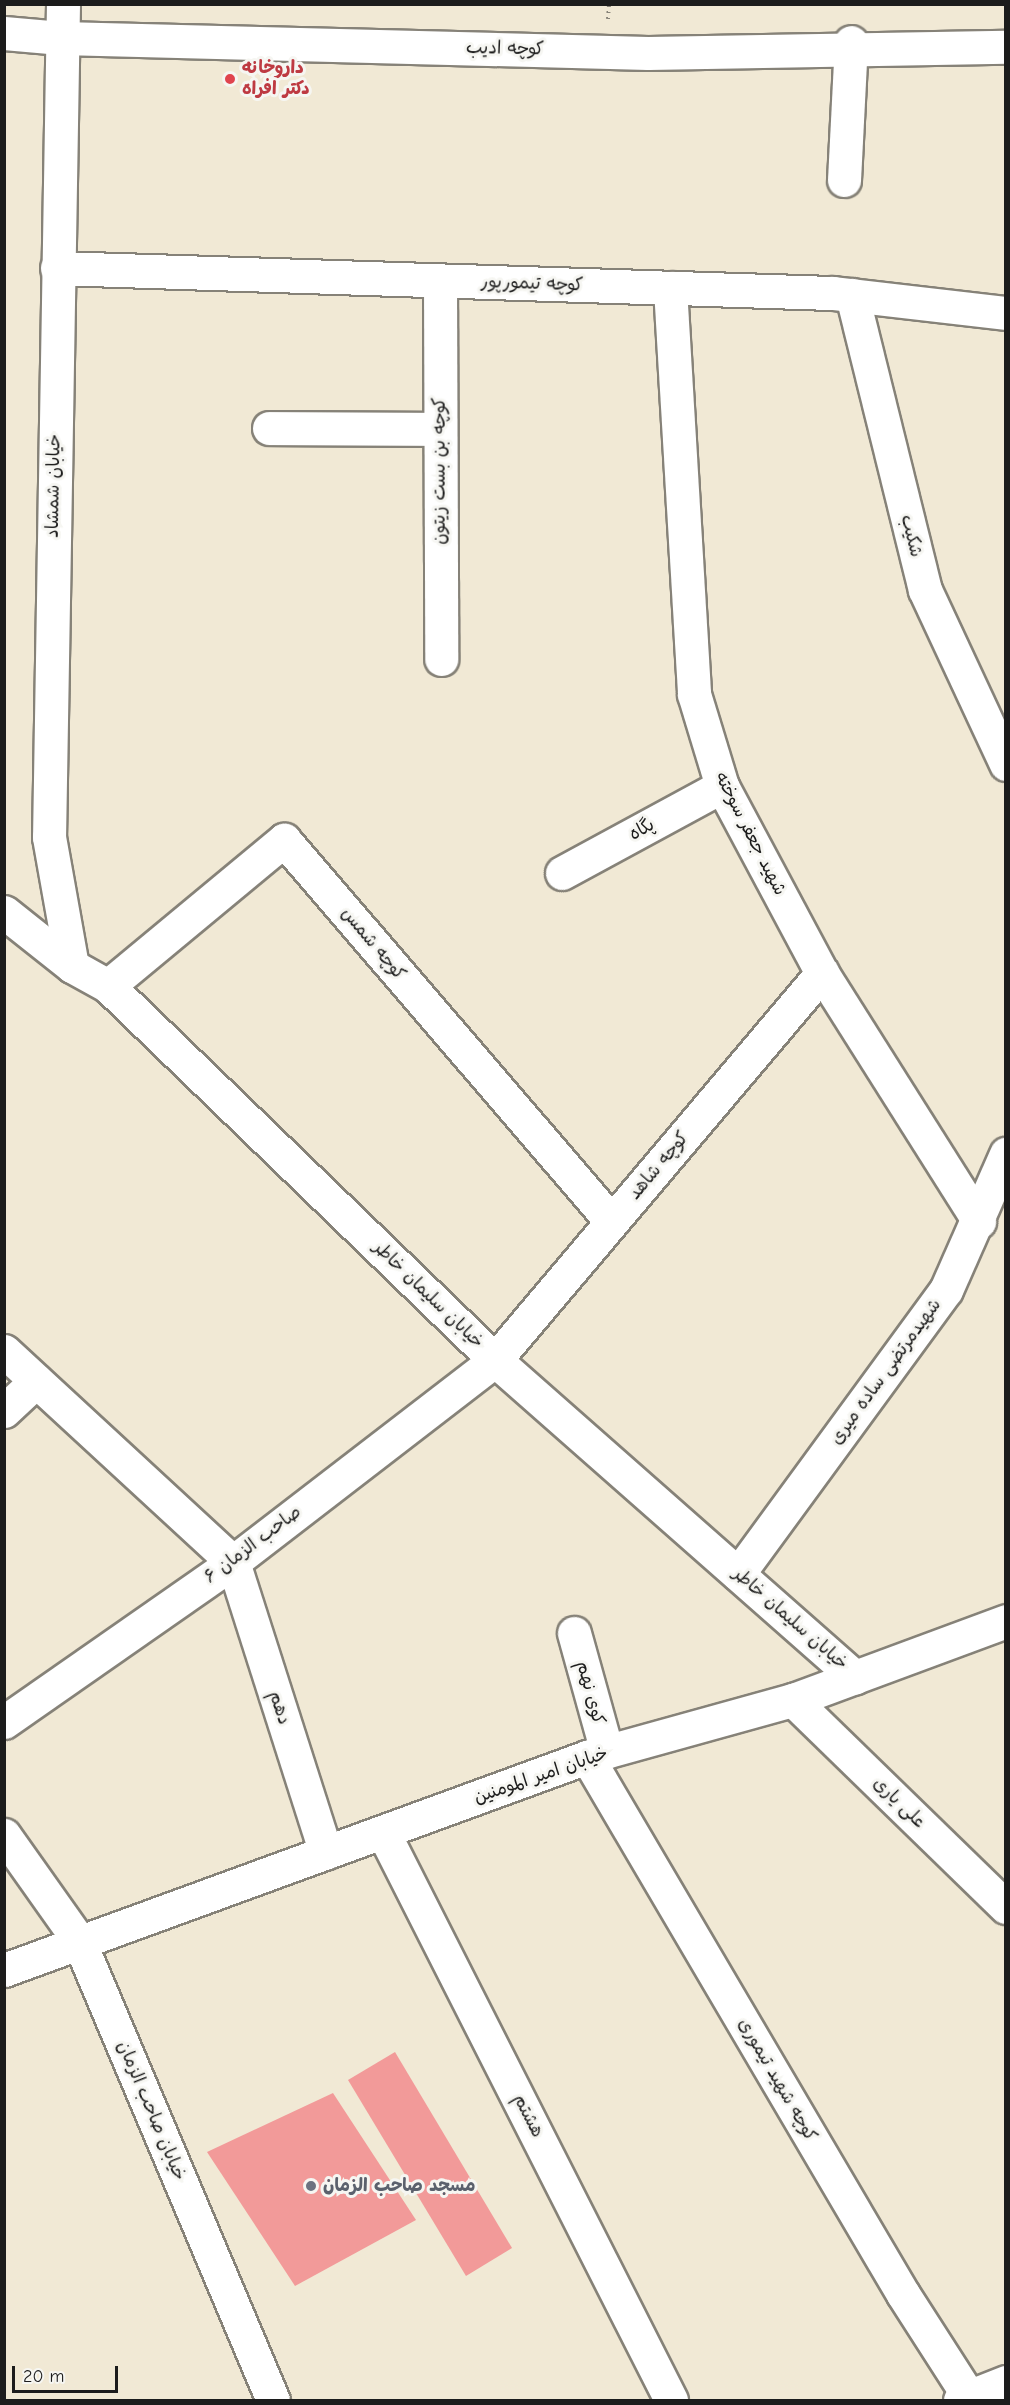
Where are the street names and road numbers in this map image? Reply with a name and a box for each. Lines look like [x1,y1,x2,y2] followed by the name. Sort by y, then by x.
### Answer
[466,38,544,60] street label: کوچه ادیب
[480,271,584,297] street label: کوچه تیمورپور
[429,397,451,545] street label: کوچه بن بست زیتون
[42,434,66,538] street label: خیابان شمشاد
[895,513,927,559] street label: شکیب
[710,769,790,899] street label: شهید جعفر سوخته
[626,814,658,846] street label: پگاه
[336,903,410,985] street label: کوچه شمس
[624,1128,694,1204] street label: کوچه شاهد
[368,1237,488,1353] street label: خیابان سلیمان خاطر
[826,1295,946,1449] street label: شهیدمرتضی ساده میری
[200,1502,306,1588] street label: صاحب الزمان ۶
[728,1563,852,1675] street label: خیابان سلیمان خاطر
[571,1659,609,1727] street label: کوی نهم
[263,1688,295,1728] street label: دهم
[471,1743,611,1809] street label: خیابان امیر المومنین
[868,1773,930,1833] street label: علی یاری
[733,2015,821,2145] street label: کوچه شهید تیموری
[112,2038,190,2184] street label: خیابان صاحب الزمان
[508,2091,548,2141] street label: هشتم

